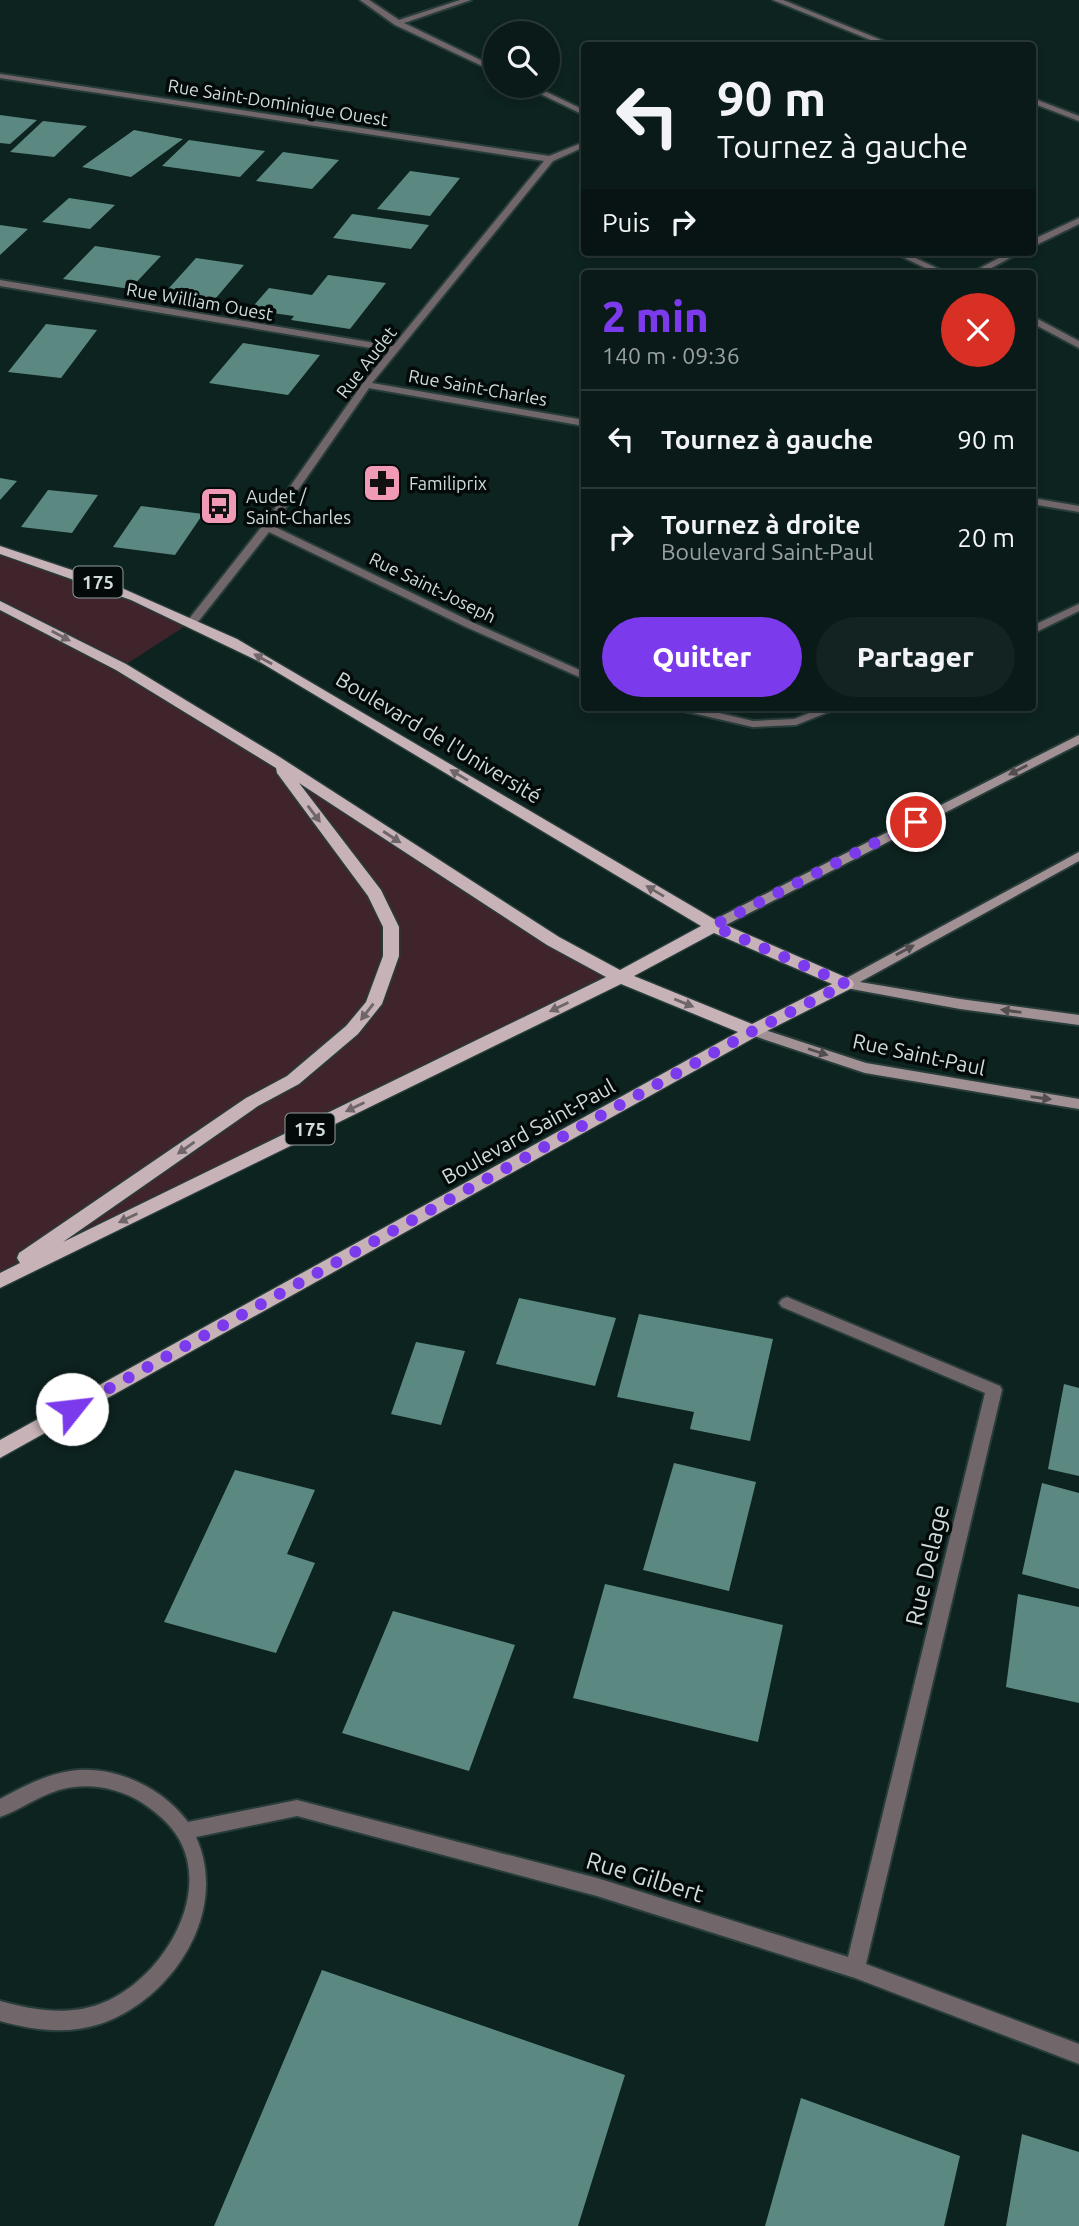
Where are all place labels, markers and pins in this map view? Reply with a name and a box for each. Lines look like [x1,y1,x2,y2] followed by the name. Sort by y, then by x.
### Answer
[361,462,403,504] pharmacy icon: Familiprix
[409,473,487,493] place label: Familiprix
[198,485,240,527] bus stop icon: Audet / Saint-Charles
[246,486,351,527] place label: Audet / Saint-Charles
[886,792,946,852] pin

